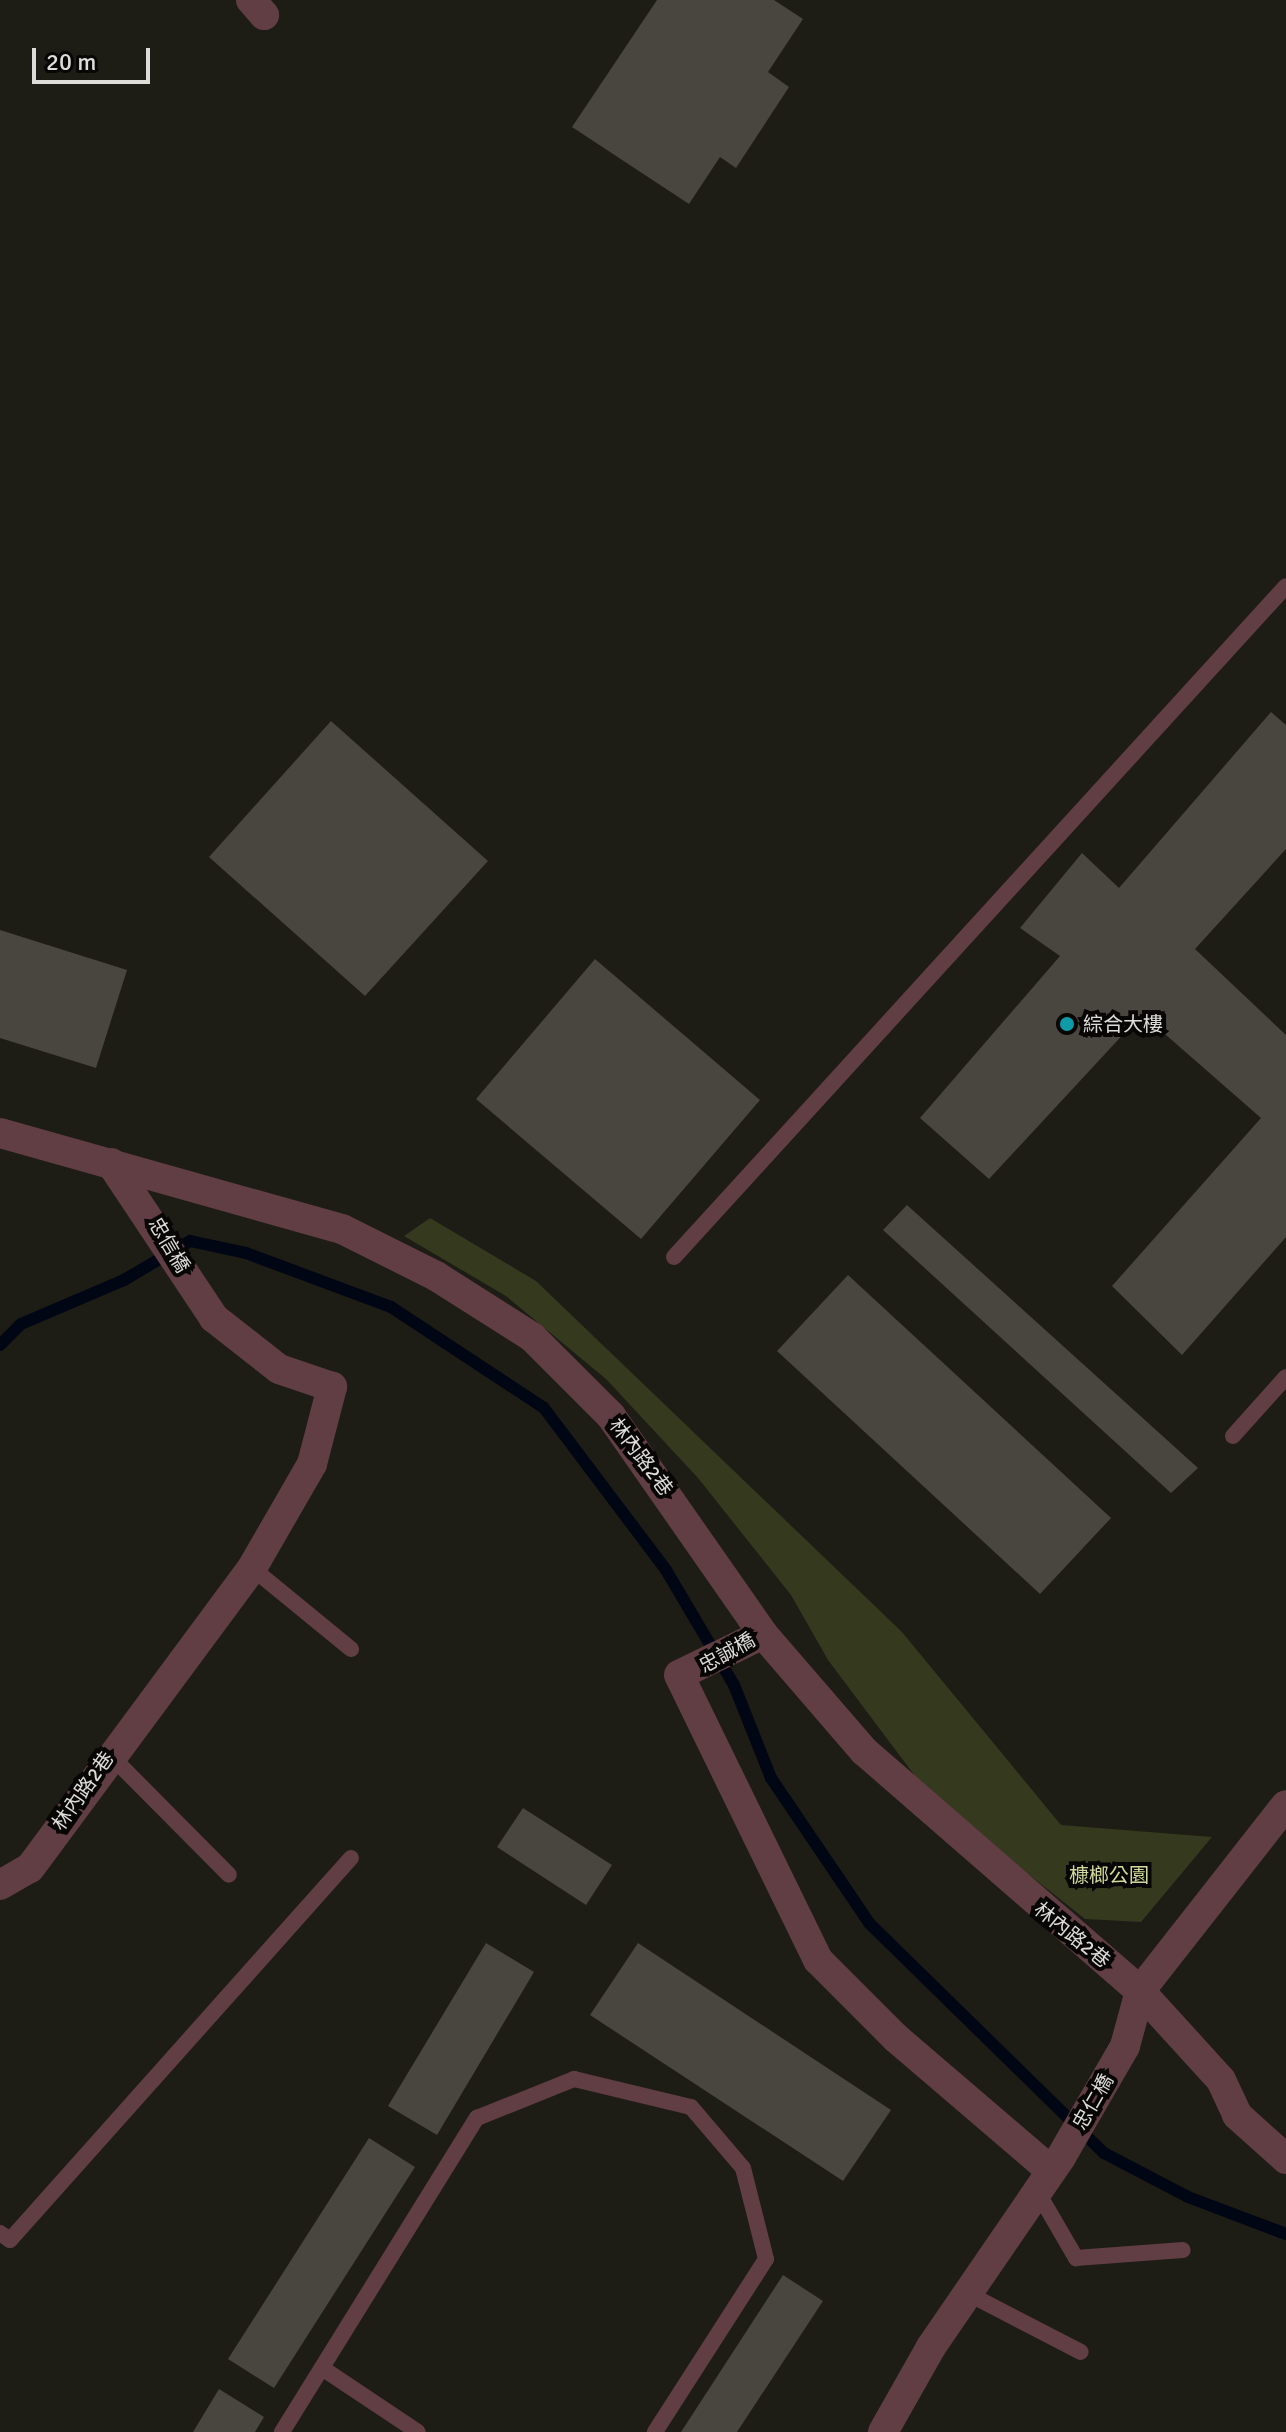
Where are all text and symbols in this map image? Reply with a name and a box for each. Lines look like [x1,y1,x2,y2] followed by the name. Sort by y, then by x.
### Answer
[36,32,154,82] scale bar
[46,47,96,77] text: 20 m
[1083,1012,1163,1036] place label: 綜合大樓
[1058,1015,1076,1033] marker: 綜合大樓
[143,1213,195,1277] street label: 忠信橋
[604,1414,678,1500] street label: 林內路2巷
[695,1628,759,1678] street label: 忠誠橋
[47,1747,119,1835] street label: 林內路2巷
[1069,1863,1149,1887] park label: 槺榔公園
[1029,1897,1115,1973] street label: 林內路2巷
[1068,2070,1118,2134] street label: 忠仁橋

